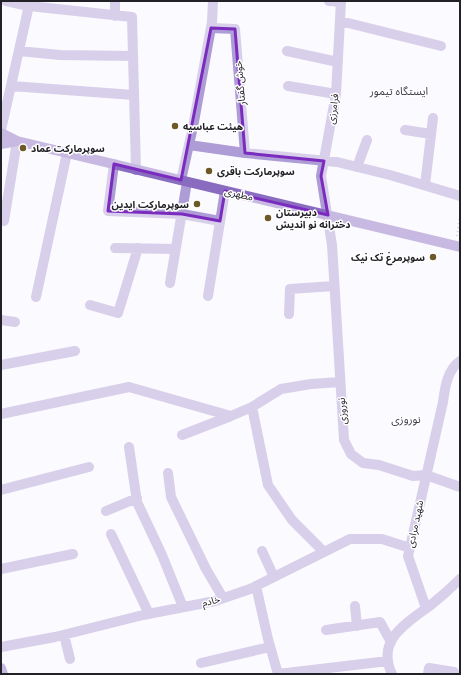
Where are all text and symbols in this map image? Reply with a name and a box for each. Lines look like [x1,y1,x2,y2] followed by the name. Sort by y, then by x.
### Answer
[232,60,249,107] street label: خوش گفتار
[369,84,428,98] district label: ایستگاه تیمور
[324,92,342,125] street label: فرامرزی
[183,120,244,133] place label: هیئت عباسیه
[170,121,180,131] marker: هیئت عباسیه
[31,142,105,155] place label: سوپرمارکت عماد
[18,143,28,153] marker: سوپرمارکت عماد
[217,165,295,178] place label: سوپرمارکت باقری
[204,166,214,176] marker: سوپرمارکت باقری
[223,184,255,204] street label: مطهری
[112,198,189,211] place label: سوپرمارکت ایدین
[192,199,202,209] marker: سوپرمارکت ایدین
[276,206,351,231] place label: دبیرستان دخترانه نو اندیش
[263,213,273,223] marker: دبیرستان دخترانه نو اندیش
[351,251,425,266] place label: سوپرمرغ تک نیک
[428,252,438,262] marker: سوپرمرغ تک نیک
[335,397,349,425] street label: نوروزی
[391,412,421,426] district label: نوروزی
[404,499,426,549] street label: شهید مرادی
[200,592,222,611] street label: خادم

